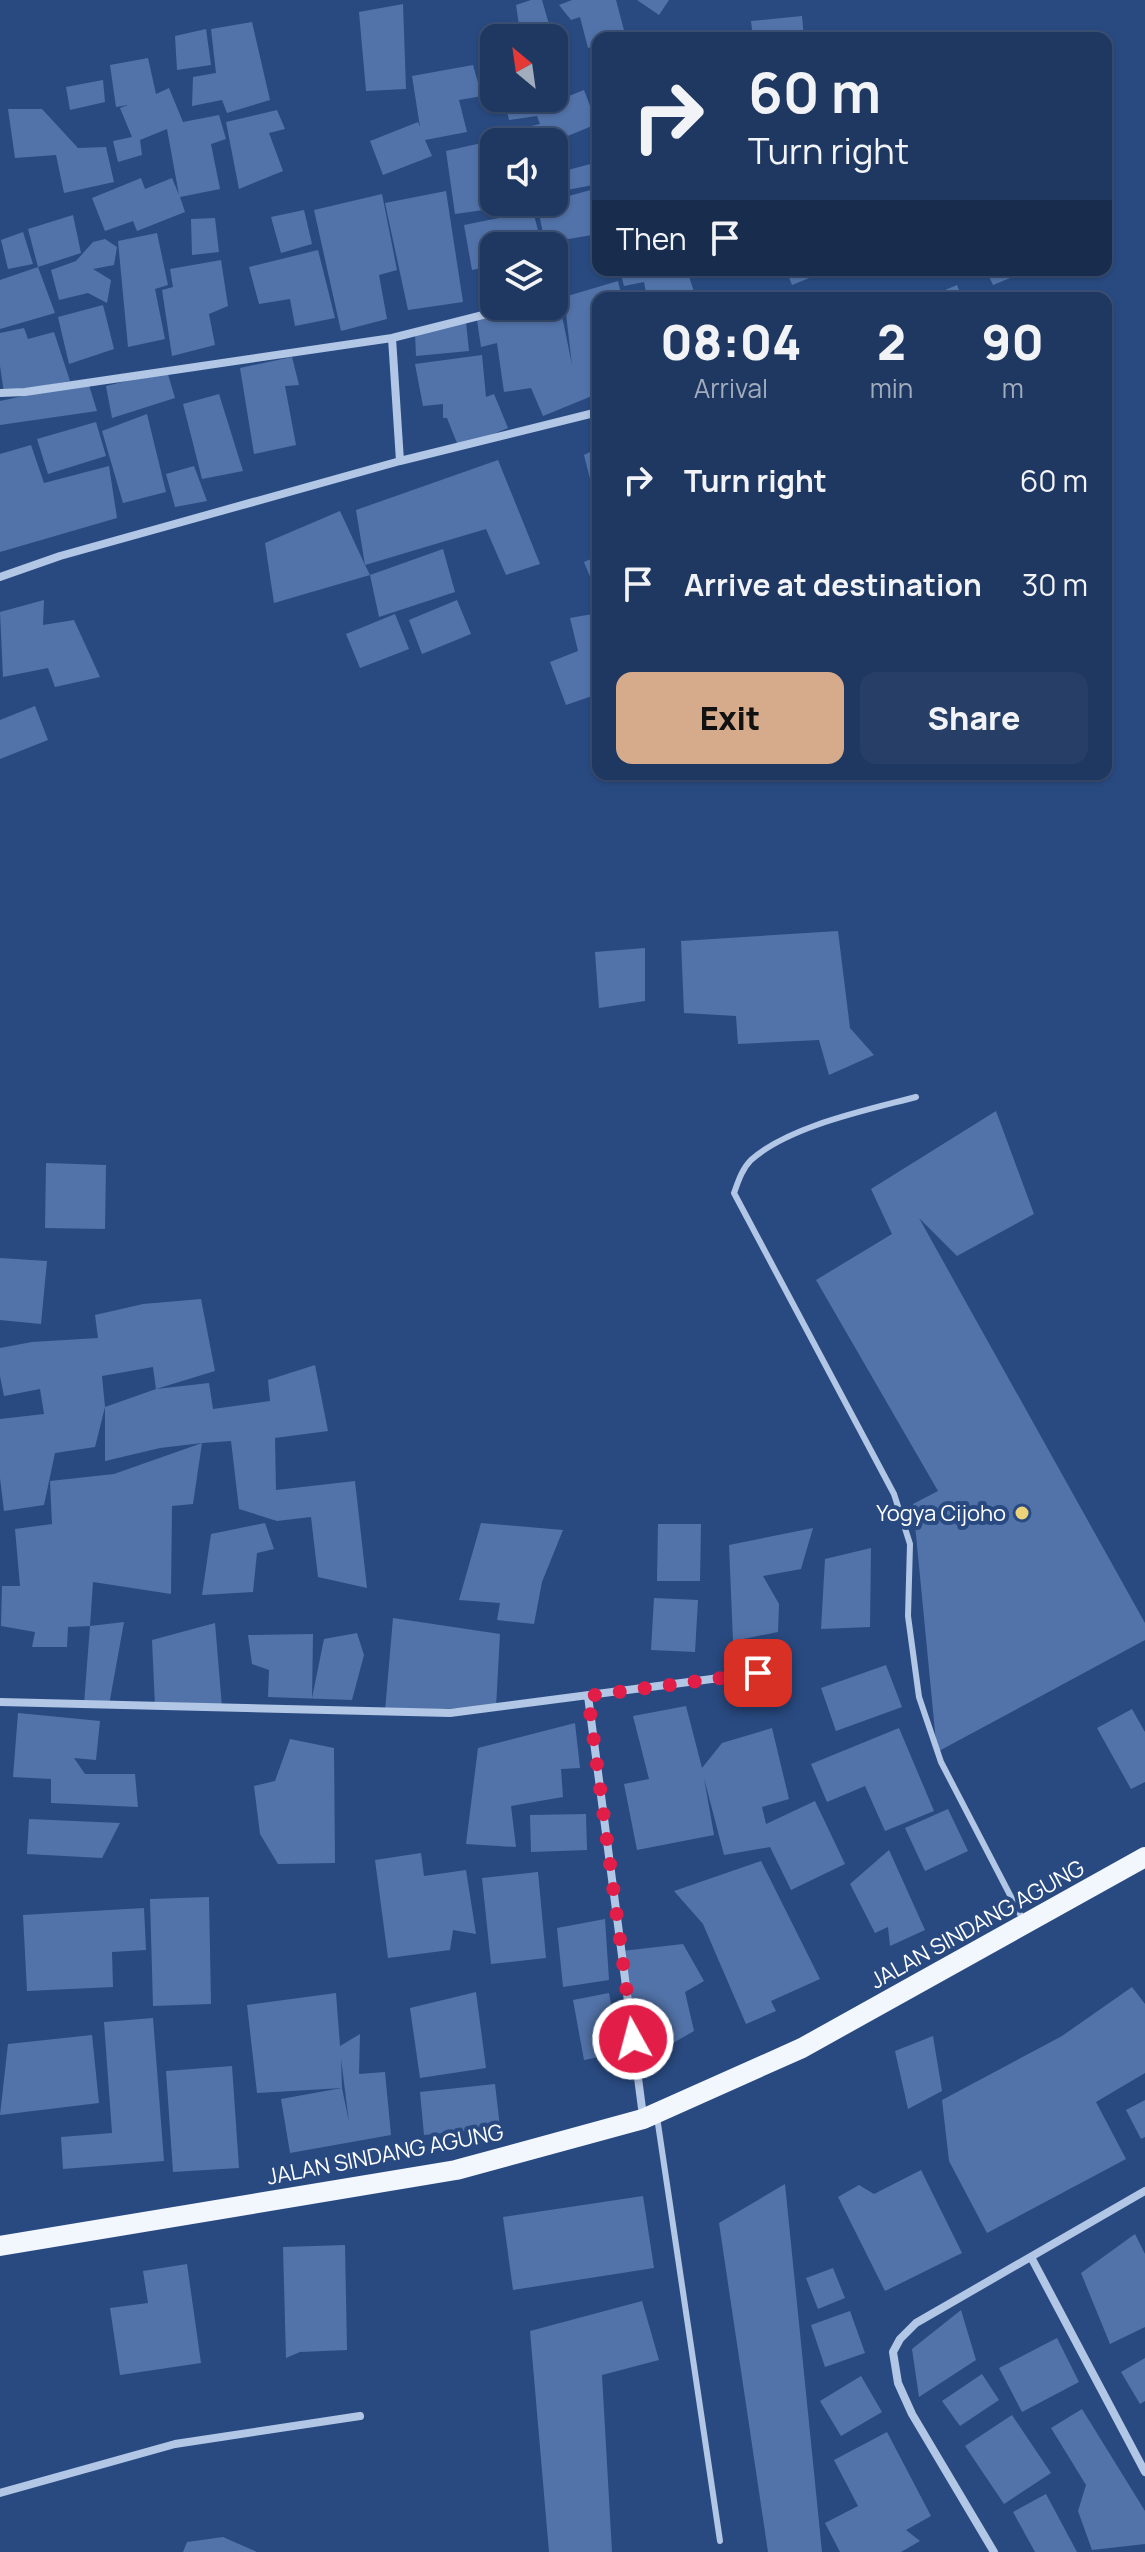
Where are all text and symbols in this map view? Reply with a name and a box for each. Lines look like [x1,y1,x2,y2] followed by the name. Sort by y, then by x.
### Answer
[480,24,568,112] north arrow
[480,24,568,320] map controls
[748,53,881,130] text: 60 m
[616,64,720,168] icon: right
[748,126,909,175] text: Turn right
[480,128,568,216] button: sound
[703,216,747,260] icon: arrive
[616,218,687,259] text: Then
[480,232,568,320] button: layers
[660,309,802,374] text: 08:04
[877,309,906,374] text: 2
[982,309,1044,374] text: 90
[694,370,768,406] text: Arrival
[870,370,913,406] text: min
[1002,370,1024,406] text: m
[616,458,660,502] icon: right
[684,460,827,501] text: Turn right
[1020,460,1088,501] text: 60 m
[616,562,660,606] icon: arrive
[684,564,982,605] text: Arrive at destination
[1022,564,1088,605] text: 30 m
[616,672,844,764] button: Exit
[860,672,1088,764] button: Share
[876,1498,1006,1528] place label: Yogya Cijoho
[1013,1504,1031,1522] marker: Yogya Cijoho
[724,1639,792,1707] pin
[736,1651,780,1695] icon: arrive
[865,1853,1089,1995] street label: JALAN SINDANG AGUNG
[591,1997,675,2081] position arrow
[264,2116,506,2192] street label: JALAN SINDANG AGUNG

